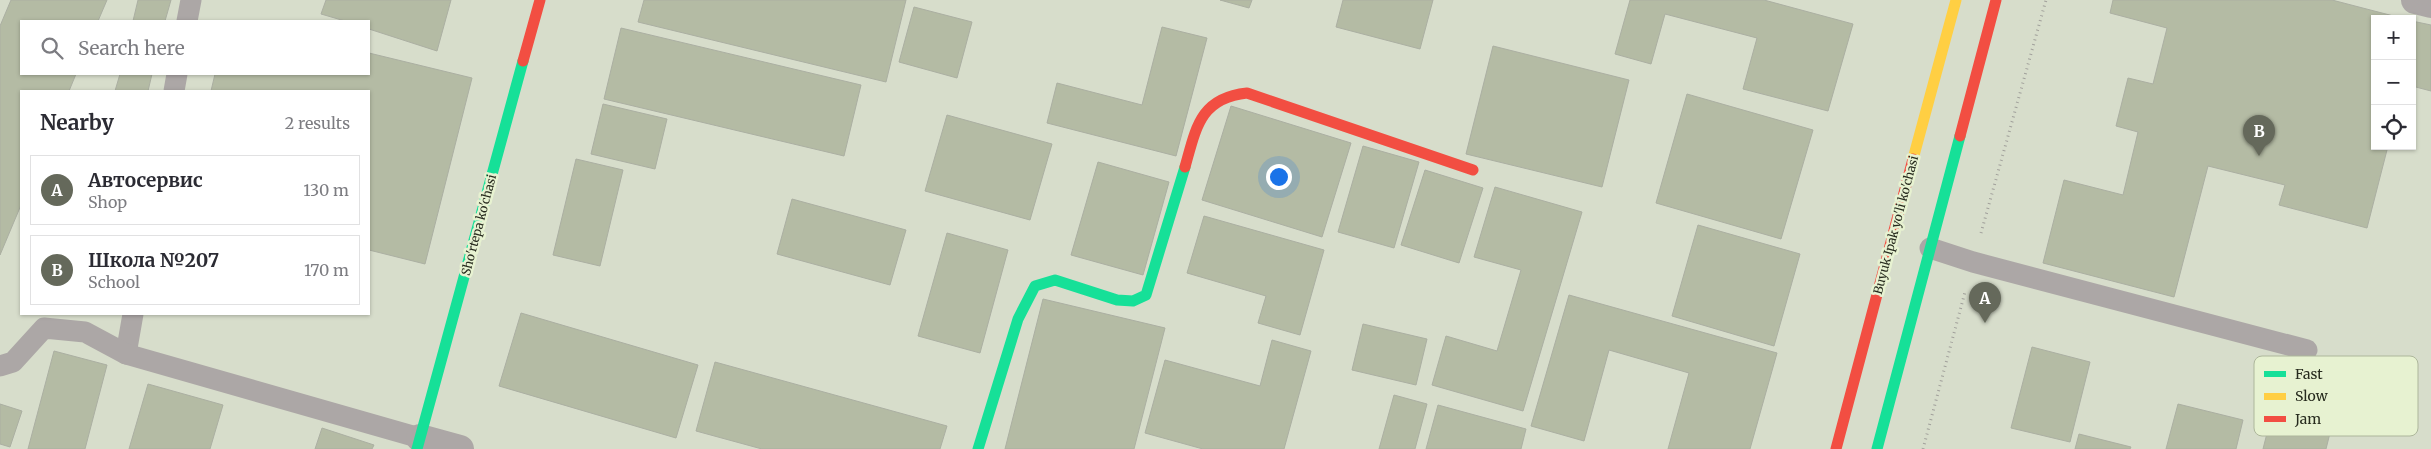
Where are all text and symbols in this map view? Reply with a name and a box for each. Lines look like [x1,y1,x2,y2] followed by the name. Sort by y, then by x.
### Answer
[2371,15,2416,150] map controls
[2371,15,2416,60] button: +
[20,20,370,75] search box
[38,34,66,62] icon: search
[78,36,185,60] text: Search here
[2371,60,2416,105] button: −
[2371,105,2416,150] button: locate
[40,109,114,136] text: Nearby
[285,113,350,133] text: 2 results
[2243,115,2275,156] pin: B
[1870,154,1921,296] street label: Buyuk Ipak yo'li ko'chasi
[1266,164,1292,190] your location
[88,168,203,192] text: Автосервис
[458,173,499,277] street label: Sho'rtepa ko'chasi
[51,180,63,200] text: A
[303,180,349,200] text: 130 m
[88,192,127,212] text: Shop
[88,248,219,272] text: Школа №207
[51,260,63,280] text: B
[304,260,349,280] text: 170 m
[88,272,140,292] text: School
[1969,282,2001,323] pin: A
[2254,356,2418,436] legend
[2295,365,2323,383] text: Fast
[2295,387,2328,405] text: Slow
[2294,410,2321,428] text: Jam

